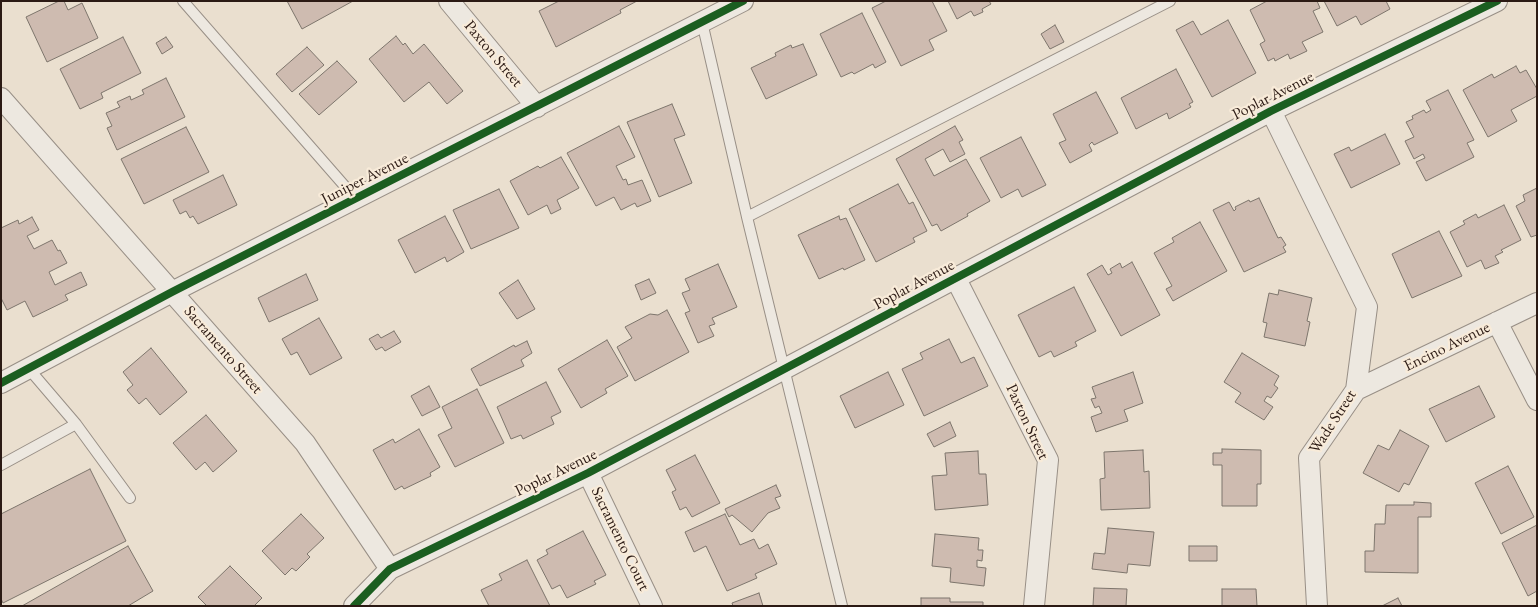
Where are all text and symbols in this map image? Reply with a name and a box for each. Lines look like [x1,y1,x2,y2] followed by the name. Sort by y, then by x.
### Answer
[460,17,526,91] street label: Paxton Street
[1229,67,1317,125] street label: Poplar Avenue
[318,149,412,209] street label: Juniper Avenue
[870,256,958,314] street label: Poplar Avenue
[180,302,266,398] street label: Sacramento Street
[1401,318,1493,376] street label: Encino Avenue
[1001,381,1053,463] street label: Paxton Street
[1305,387,1361,457] street label: Wade Street
[512,445,600,501] street label: Poplar Avenue
[587,484,653,594] street label: Sacramento Court

